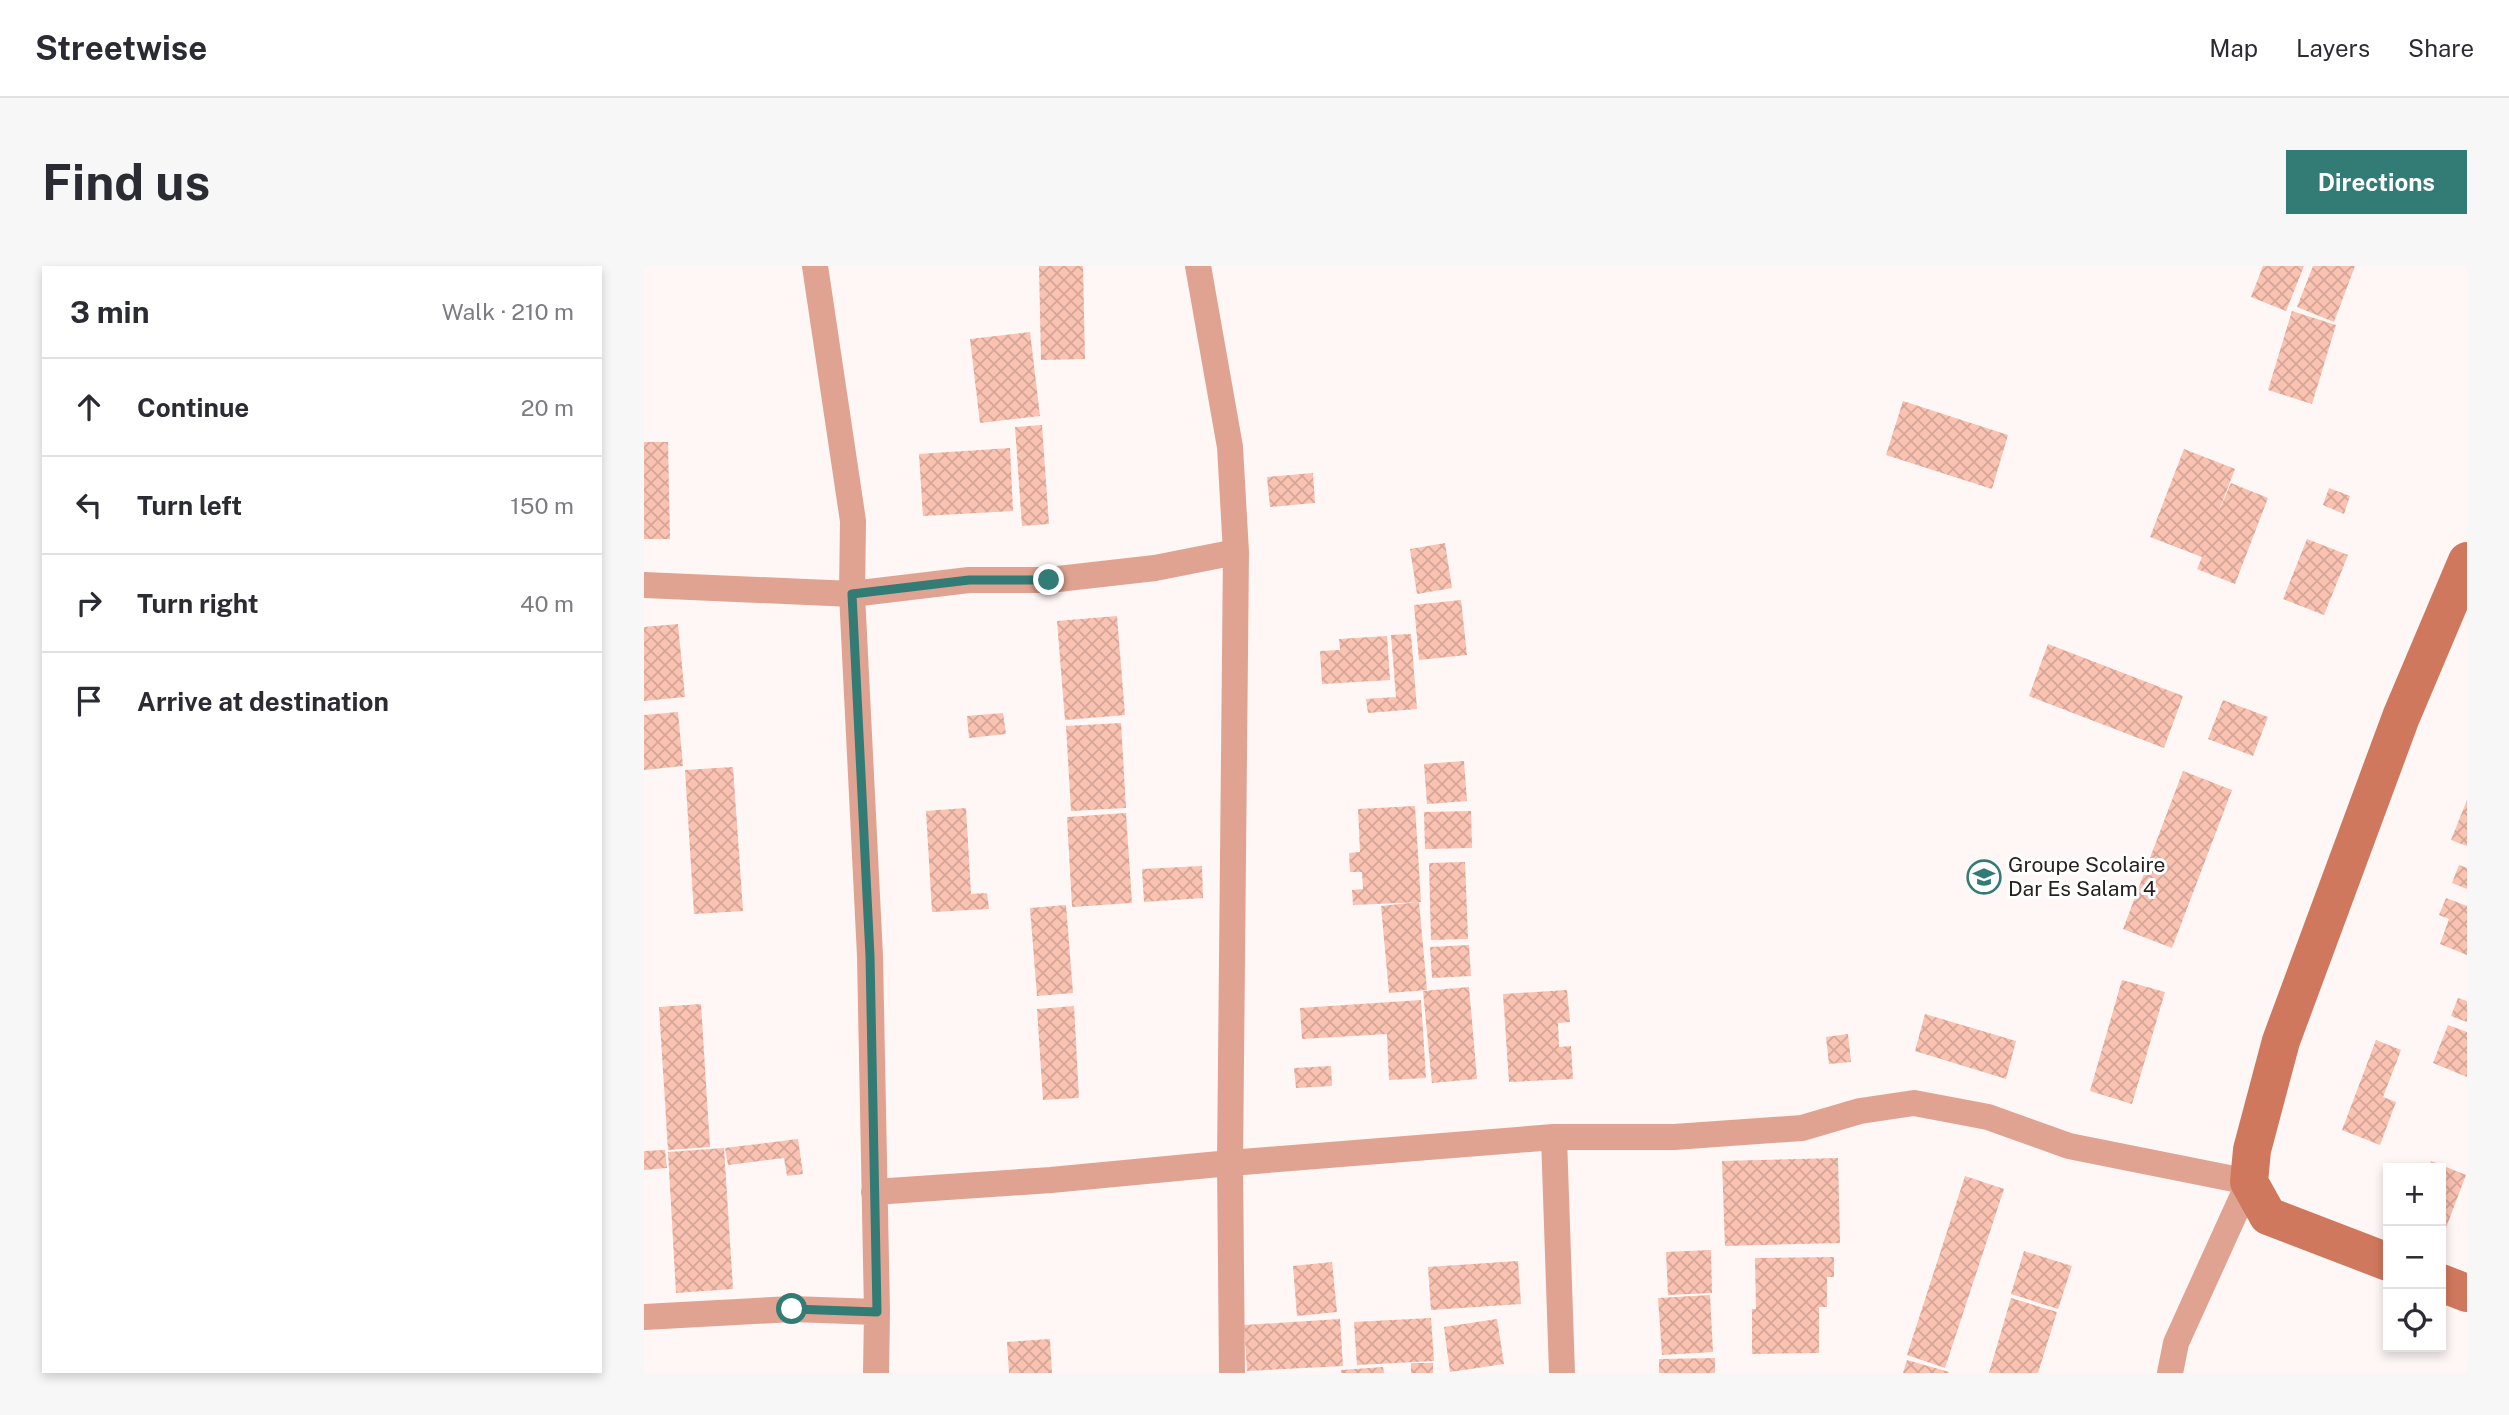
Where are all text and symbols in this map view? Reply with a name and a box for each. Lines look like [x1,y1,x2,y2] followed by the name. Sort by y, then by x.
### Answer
[35,29,207,67] text: Streetwise
[2209,34,2258,62] text: Map
[2296,34,2370,62] text: Layers
[2408,34,2474,62] text: Share
[2286,150,2467,214] button: Directions
[42,153,210,211] text: Find us
[70,294,149,330] text: 3 min
[442,298,574,325] text: Walk · 210 m
[70,388,108,426] icon: ahead
[137,392,249,423] text: Continue
[521,394,574,421] text: 20 m
[70,486,108,524] icon: left
[137,490,242,521] text: Turn left
[510,492,574,519] text: 150 m
[1033,564,1064,595] route end
[70,584,108,622] icon: right
[137,588,259,619] text: Turn right
[520,590,574,617] text: 40 m
[70,682,108,720] icon: arrive
[137,686,389,717] text: Arrive at destination
[2008,852,2165,901] place label: Groupe Scolaire Dar Es Salam 4
[1965,858,2003,896] school or university icon: Groupe Scolaire Dar Es Salam 4
[2383,1163,2446,1352] map controls
[2383,1163,2446,1226] button: +
[2383,1226,2446,1289] button: −
[2383,1289,2446,1352] button: locate
[776,1293,807,1324] route start

